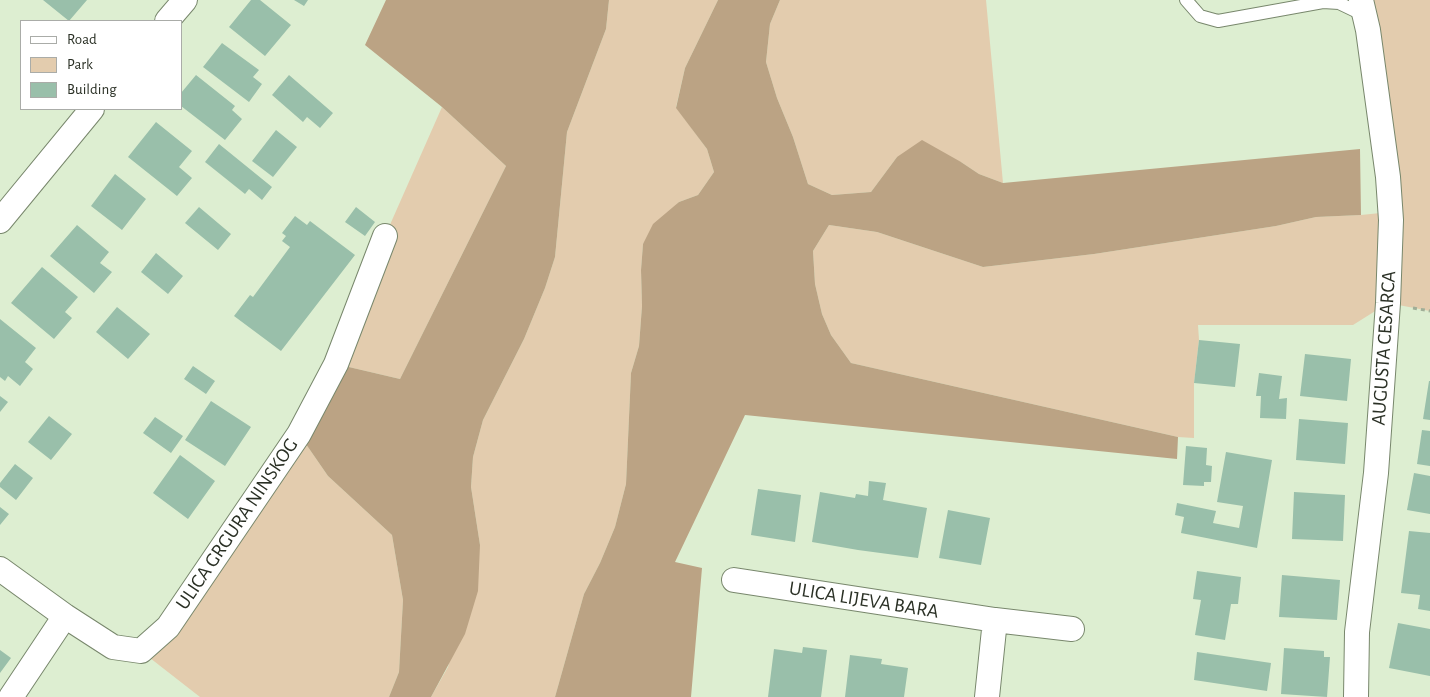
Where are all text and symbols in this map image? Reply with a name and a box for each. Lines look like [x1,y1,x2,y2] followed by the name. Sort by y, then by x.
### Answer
[20,20,182,110] legend
[67,32,97,47] text: Road
[67,57,93,72] text: Park
[67,82,117,97] text: Building
[1367,270,1401,426] street label: AUGUSTA CESARCA
[171,434,303,614] street label: ULICA GRGURA NINSKOG
[787,576,941,624] street label: ULICA LIJEVA BARA

